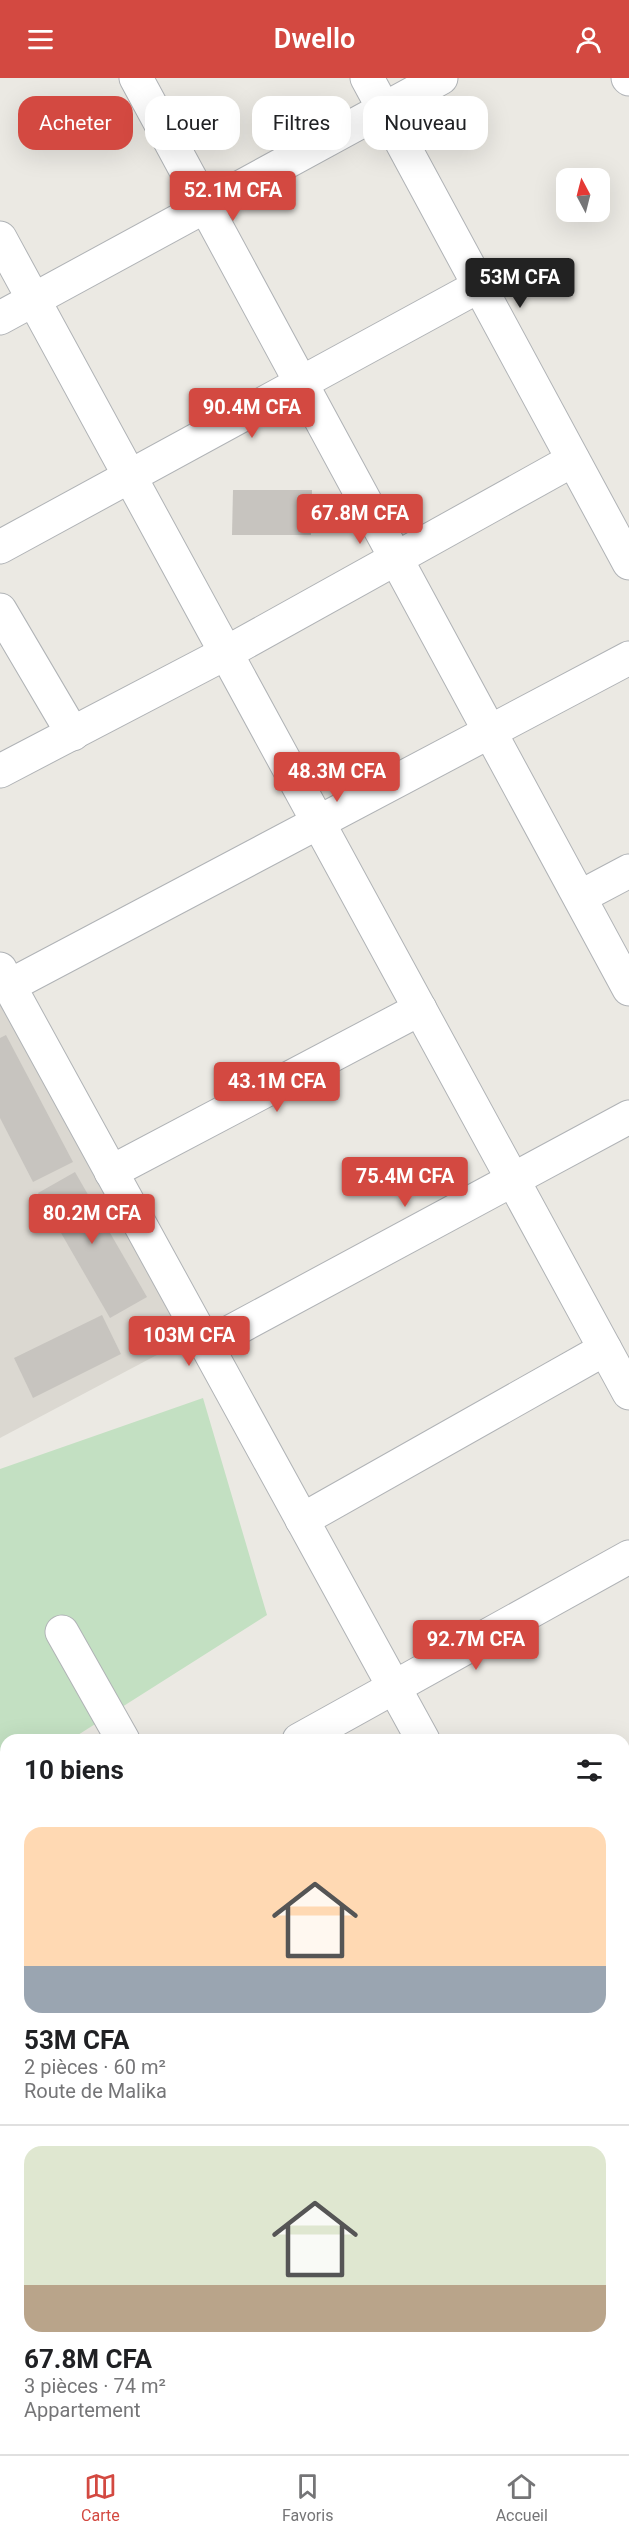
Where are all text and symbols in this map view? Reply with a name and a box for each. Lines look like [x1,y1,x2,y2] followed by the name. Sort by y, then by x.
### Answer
[24,23,57,56] icon: menu
[274,23,355,55] text: Dwello
[572,23,605,56] icon: person
[18,96,133,150] chip: Acheter
[145,96,240,150] chip: Louer
[252,96,351,150] chip: Filtres
[363,96,488,150] chip: Nouveau
[556,168,610,222] north arrow
[556,168,610,222] map controls
[164,171,302,222] pin: 52.1M CFA
[184,178,282,202] text: 52.1M CFA
[465,258,575,309] pin: 53M CFA
[479,265,561,289] text: 53M CFA
[183,388,321,439] pin: 90.4M CFA
[203,395,301,419] text: 90.4M CFA
[291,494,429,545] pin: 67.8M CFA
[311,501,409,525] text: 67.8M CFA
[268,752,406,803] pin: 48.3M CFA
[288,759,386,783] text: 48.3M CFA
[208,1062,346,1113] pin: 43.1M CFA
[228,1069,326,1093] text: 43.1M CFA
[336,1157,474,1208] pin: 75.4M CFA
[356,1164,454,1188] text: 75.4M CFA
[23,1194,161,1245] pin: 80.2M CFA
[43,1201,141,1225] text: 80.2M CFA
[127,1316,251,1367] pin: 103M CFA
[143,1323,235,1347] text: 103M CFA
[407,1620,545,1671] pin: 92.7M CFA
[427,1627,525,1651] text: 92.7M CFA
[573,1754,606,1787] icon: filters
[24,1755,124,1785] text: 10 biens
[261,1866,369,1974] icon: home
[24,2025,129,2055] text: 53M CFA
[24,2055,166,2079] text: 2 pièces · 60 m²
[24,2079,167,2103] text: Route de Malika
[261,2185,369,2293] icon: home
[24,2344,152,2374] text: 67.8M CFA
[24,2374,166,2398] text: 3 pièces · 74 m²
[24,2398,141,2422] text: Appartement
[81,2470,120,2525] tab: Carte
[282,2470,333,2525] tab: Favoris
[496,2470,548,2525] tab: Accueil

